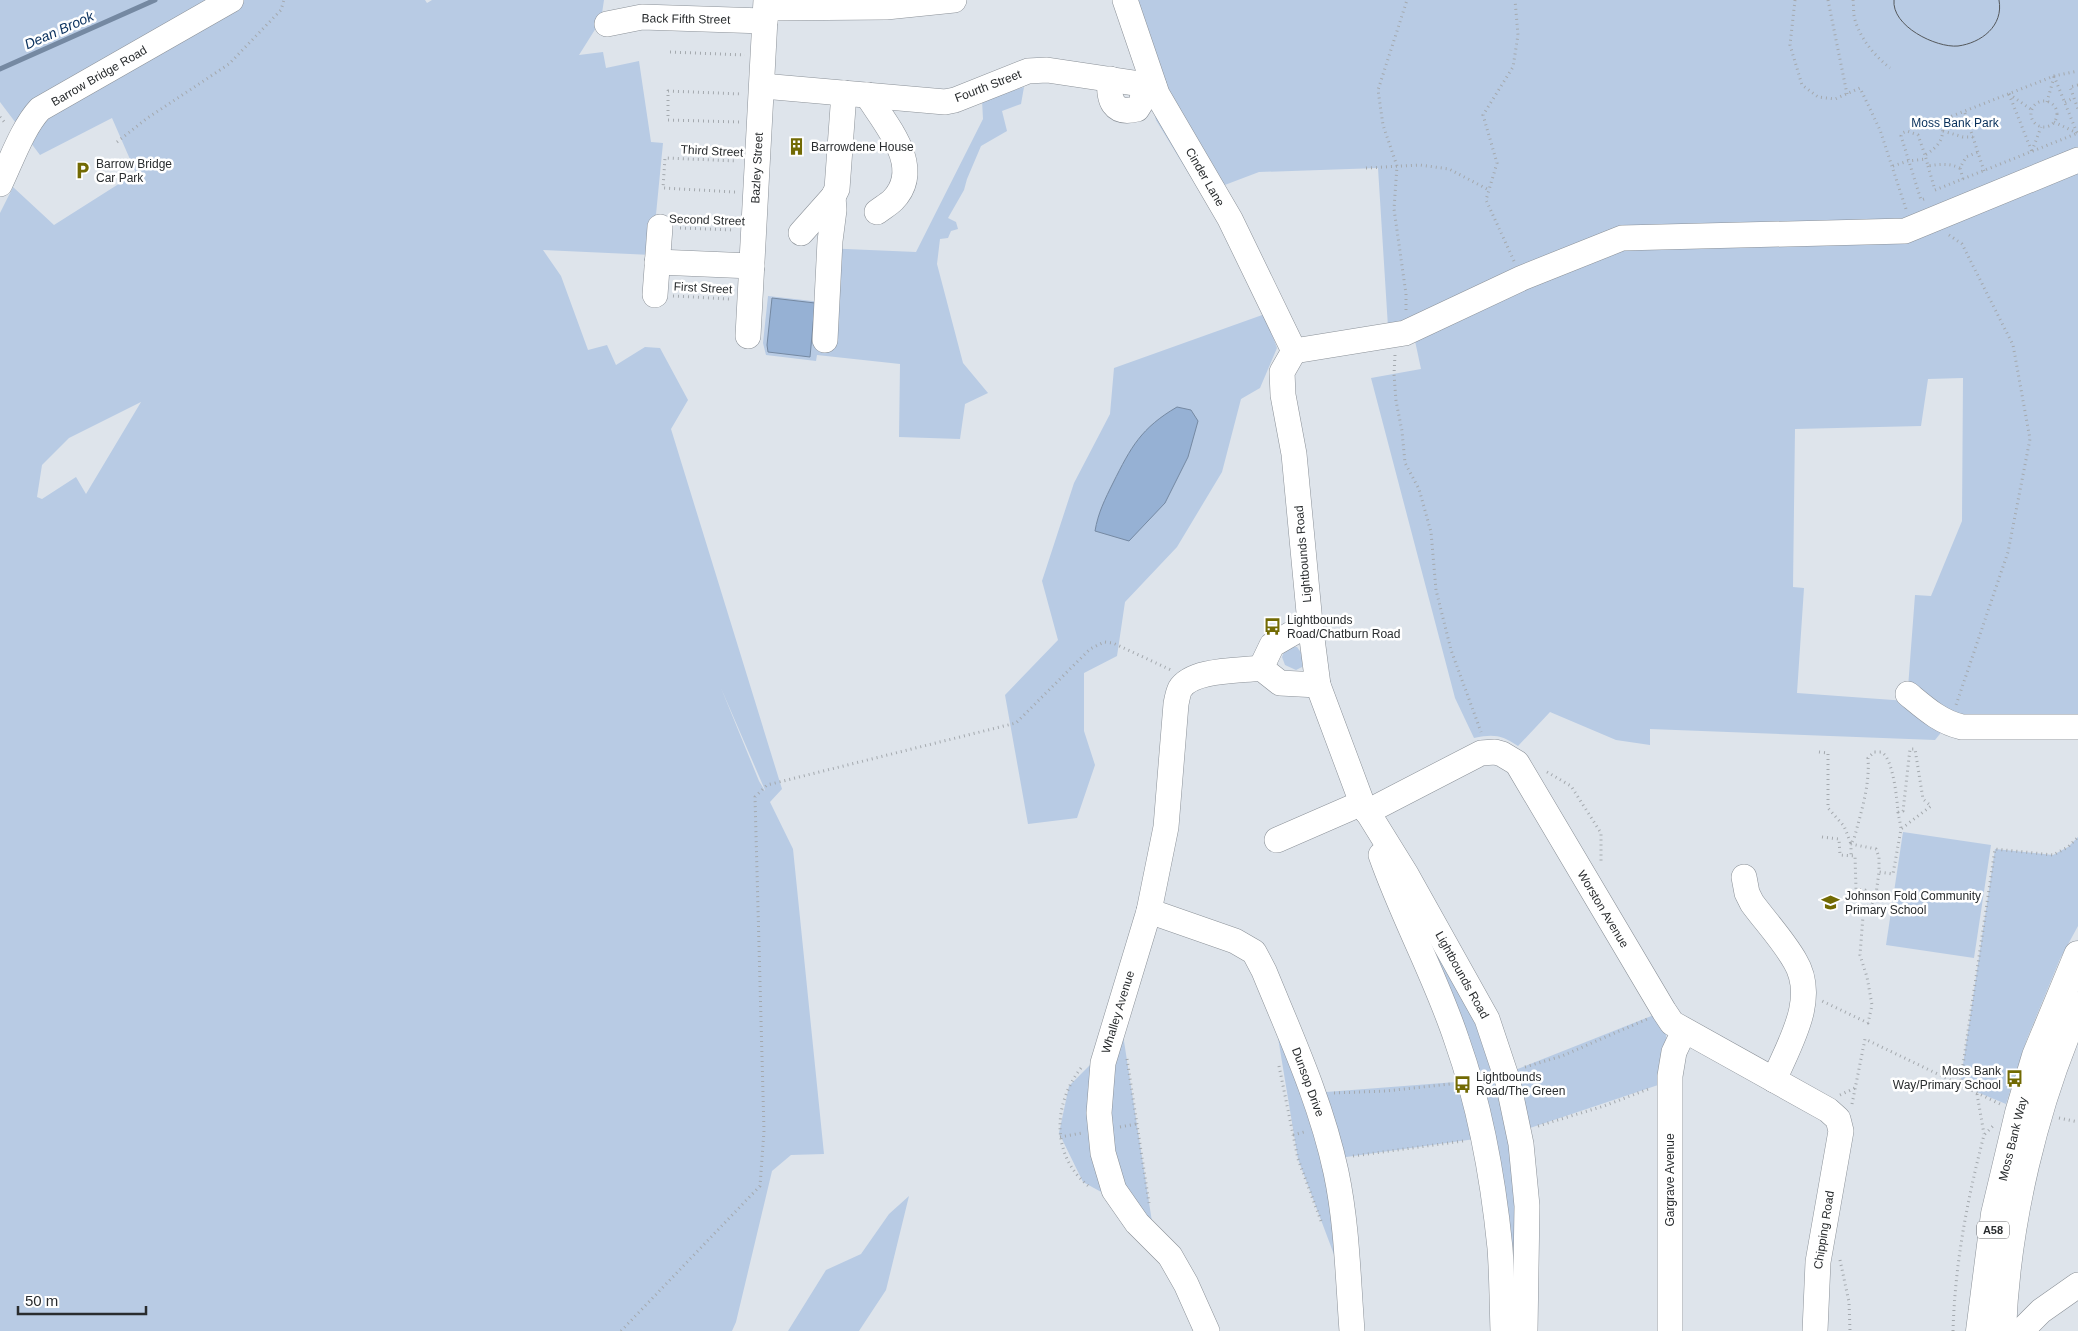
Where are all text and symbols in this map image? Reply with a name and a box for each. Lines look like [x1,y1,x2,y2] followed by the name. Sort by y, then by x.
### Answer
[22,7,97,52] water label: Dean Brook
[642,11,731,27] street label: Back Fifth Street
[49,43,149,109] street label: Barrow Bridge Road
[953,67,1024,105] street label: Fourth Street
[1911,116,2000,130] park label: Moss Bank Park
[748,131,766,204] street label: Bazley Street
[787,137,807,157] building icon: Barrowdene House
[811,140,914,154] place label: Barrowdene House
[680,142,744,160] street label: Third Street
[1183,145,1228,209] street label: Cinder Lane
[96,157,172,185] place label: Barrow Bridge Car Park
[72,161,92,181] parking icon: Barrow Bridge Car Park
[669,212,746,228] street label: Second Street
[673,279,733,297] street label: First Street
[1292,505,1314,603] street label: Lightbounds Road
[1287,613,1400,641] place label: Lightbounds Road/Chatburn Road
[1263,617,1283,637] bus stop icon: Lightbounds Road/Chatburn Road
[1574,868,1632,950] street label: Worston Avenue
[1845,889,1981,917] place label: Johnson Fold Community Primary School
[1821,893,1841,913] school or university icon: Johnson Fold Community Primary School
[1432,929,1492,1021] street label: Lightbounds Road
[1099,969,1137,1055] street label: Whalley Avenue
[1289,1045,1327,1119] street label: Dunsop Drive
[1893,1064,2002,1092] place label: Moss Bank Way/Primary School
[2005,1068,2025,1088] bus stop icon: Moss Bank Way/Primary School
[1476,1070,1565,1098] place label: Lightbounds Road/The Green
[1452,1074,1472,1094] bus stop icon: Lightbounds Road/The Green
[1996,1095,2030,1183] street label: Moss Bank Way
[1663,1133,1677,1227] street label: Gargrave Avenue
[1811,1190,1837,1270] street label: Chipping Road
[1977,1222,2009,1238] road number: A58
[18,1284,145,1316] scale bar
[25,1292,58,1309] text: 50 m

